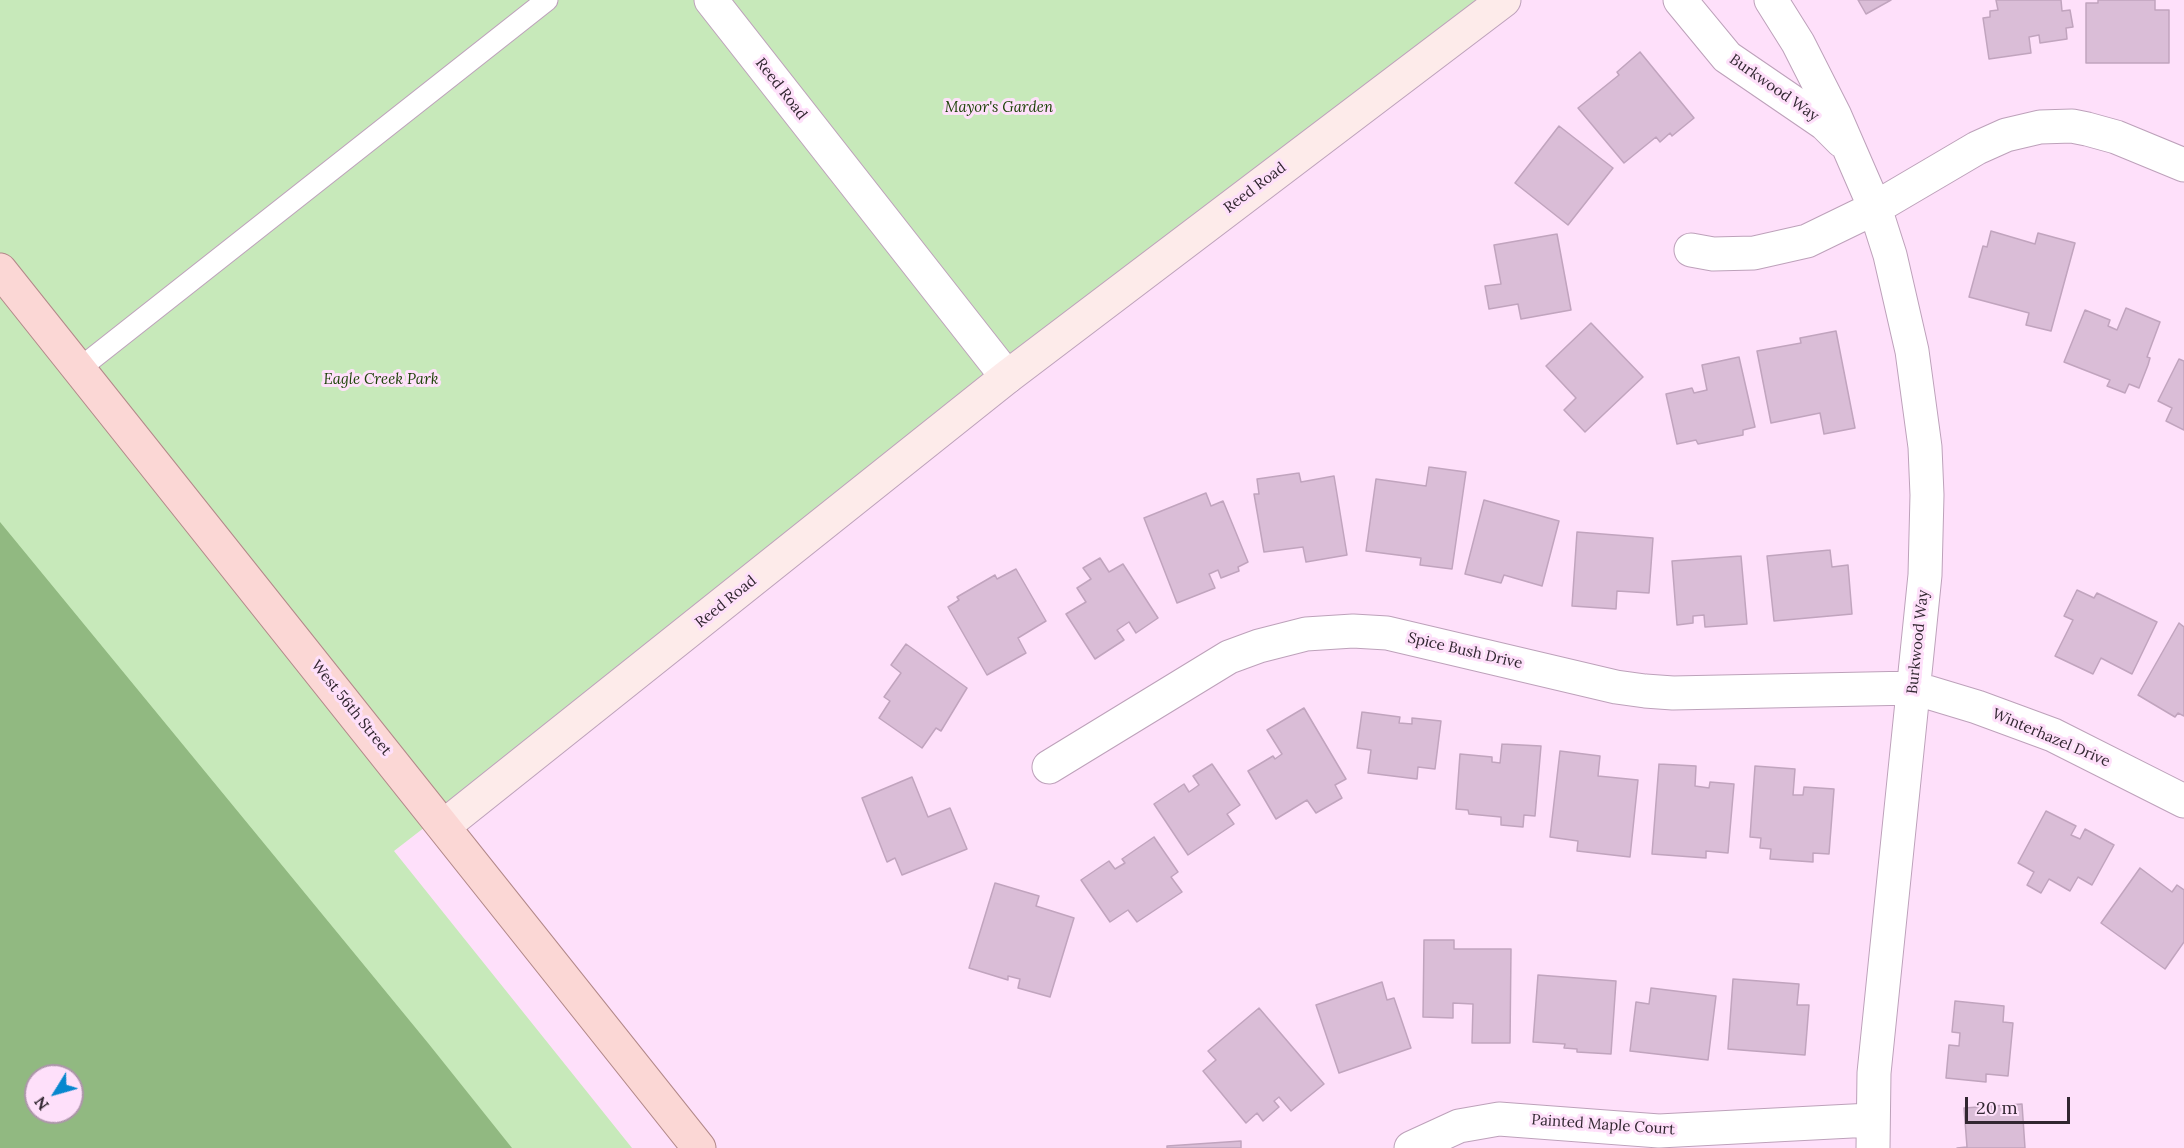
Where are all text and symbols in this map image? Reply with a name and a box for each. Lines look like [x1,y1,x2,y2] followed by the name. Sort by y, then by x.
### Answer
[1726,51,1822,125] street label: Burkwood Way
[751,55,811,123] street label: Reed Road
[945,99,1053,117] park label: Mayor's Garden
[1220,159,1290,217] street label: Reed Road
[323,371,439,389] park label: Eagle Creek Park
[692,572,760,632] street label: Reed Road
[1904,589,1932,695] street label: Burkwood Way
[1406,629,1524,673] street label: Spice Bush Drive
[307,657,395,759] street label: West 56th Street
[1989,705,2113,771] street label: Winterhazel Drive
[24,1064,84,1124] north arrow
[1968,1085,2073,1123] scale bar
[30,1093,53,1115] text: N
[1976,1096,2018,1119] text: 20 m
[1531,1111,1675,1139] street label: Painted Maple Court

